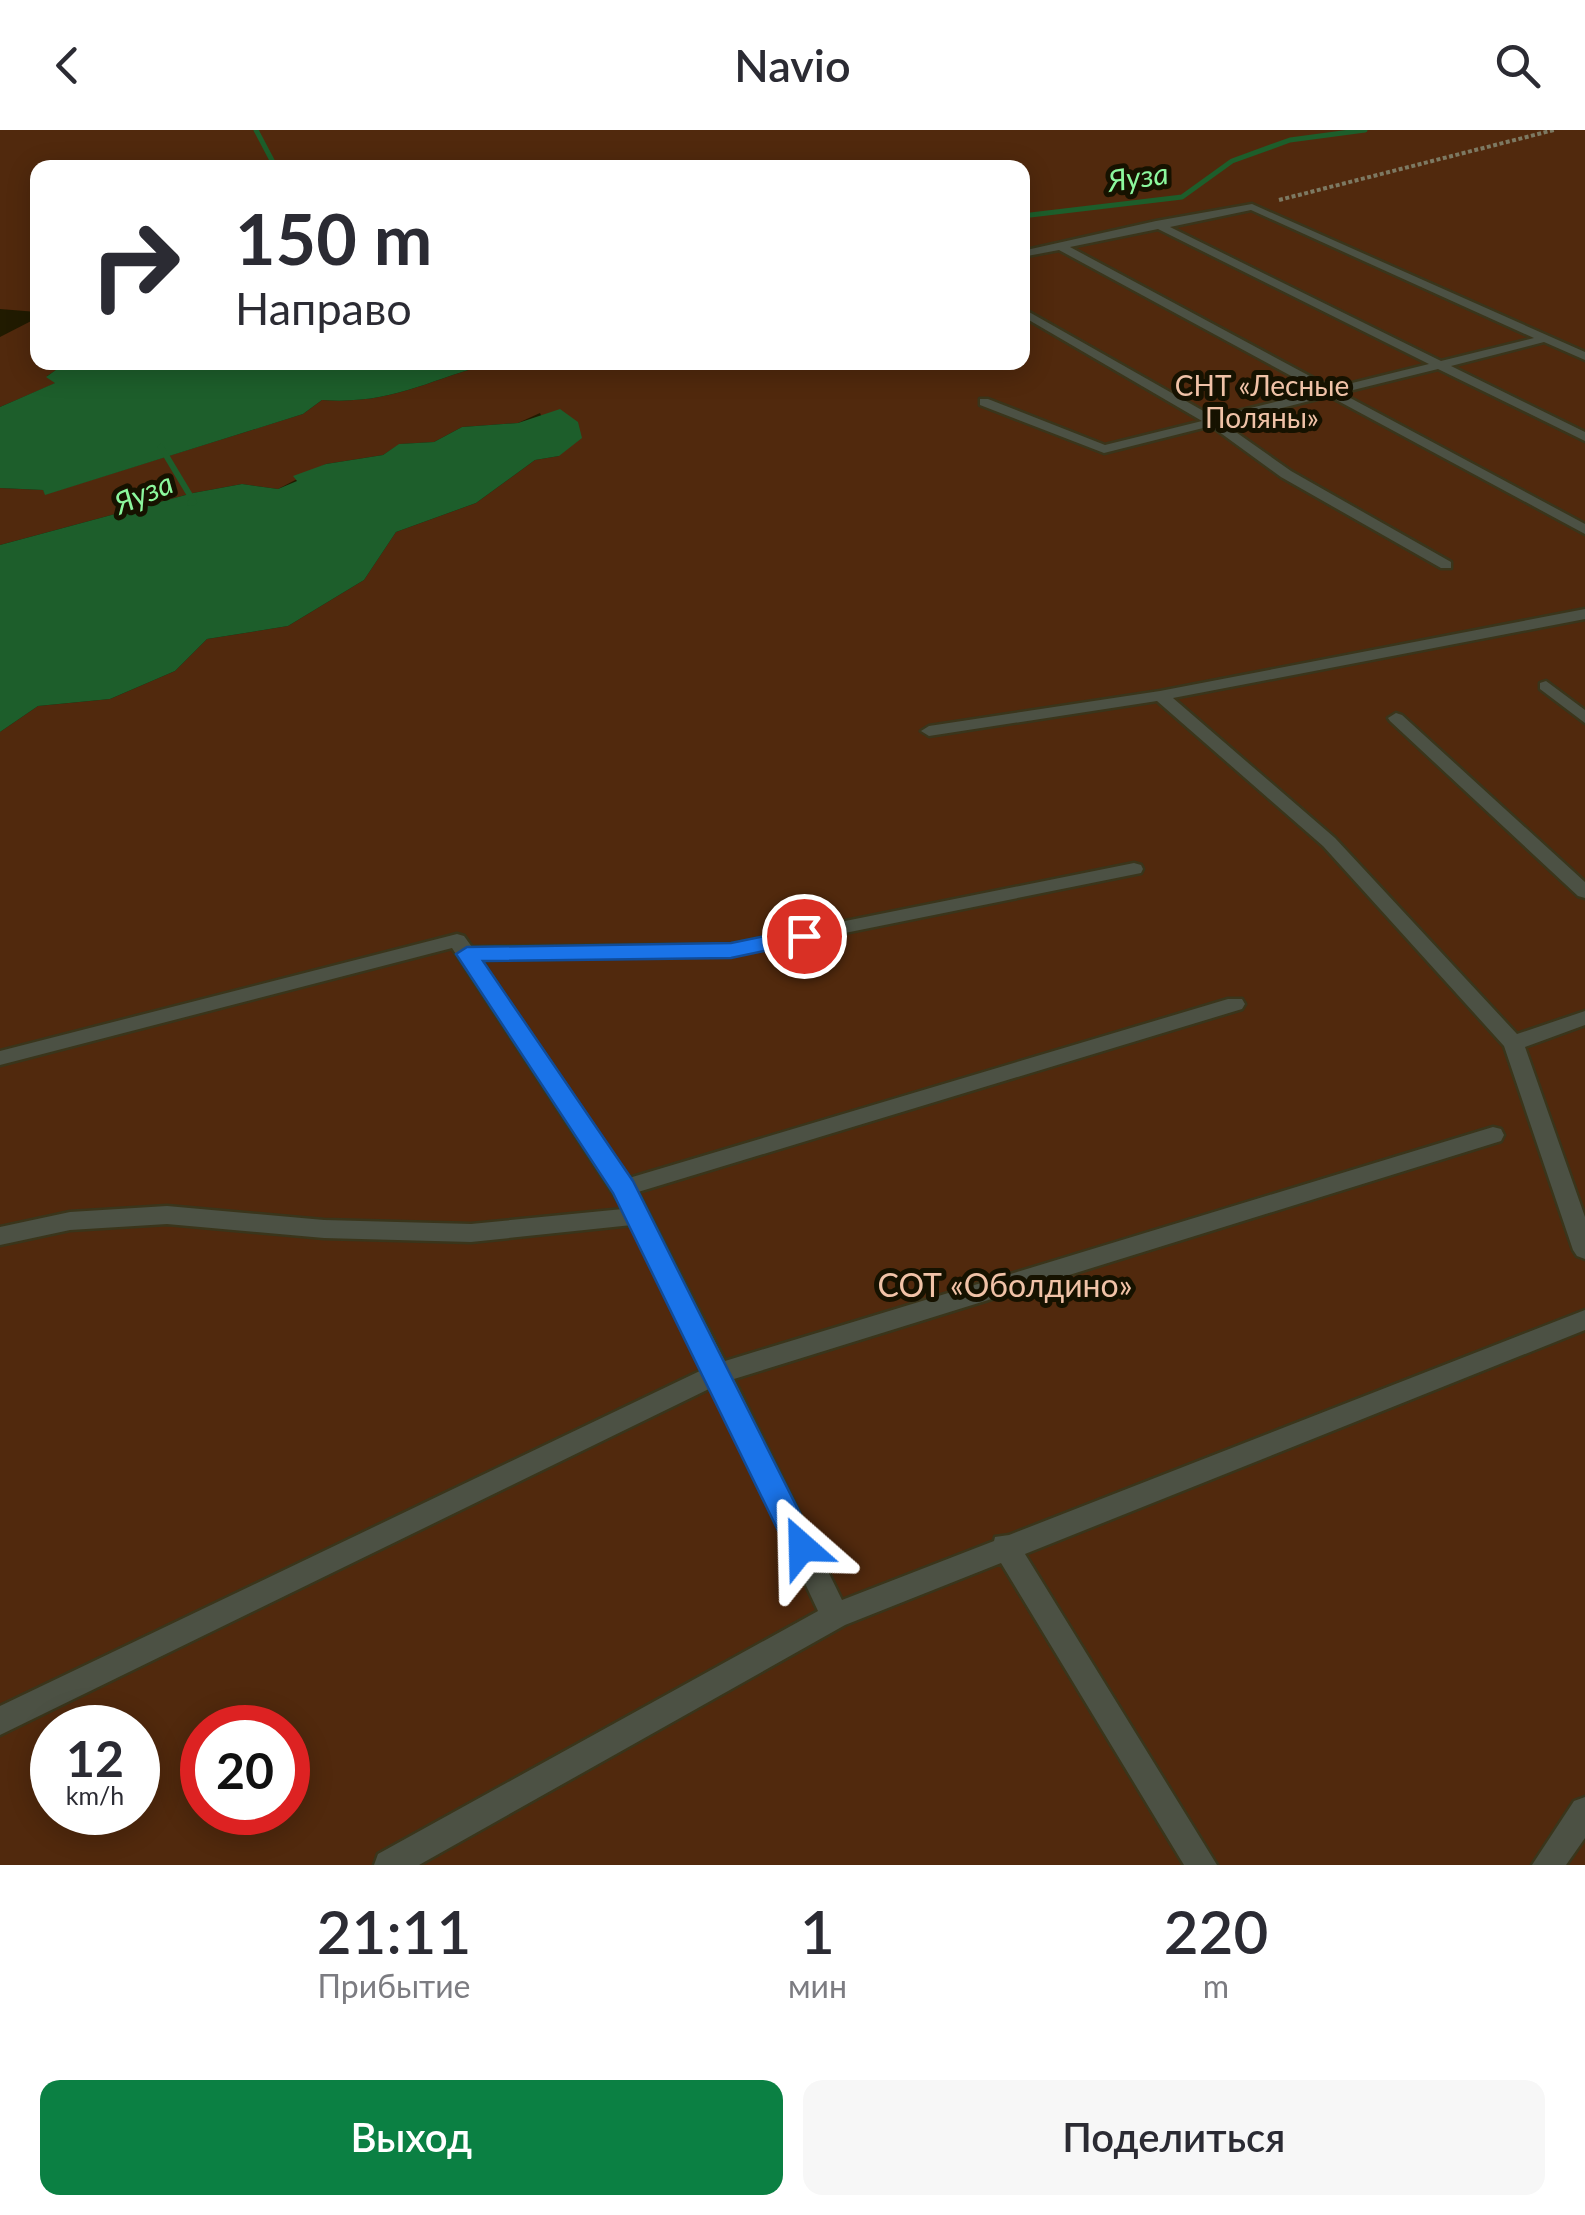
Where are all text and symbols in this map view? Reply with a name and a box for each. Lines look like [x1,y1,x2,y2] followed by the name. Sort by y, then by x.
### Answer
[40,38,95,93] icon: back
[734,38,851,92] text: Navio
[1490,38,1545,93] icon: search
[1103,154,1171,198] water label: Яуза
[235,196,432,280] text: 150 m
[70,200,200,330] icon: right
[235,281,412,335] text: Направо
[1175,368,1349,434] park label: СНТ «Лесные Поляны»
[106,464,178,521] water label: Яуза
[762,894,847,979] pin
[777,909,832,964] icon: arrive
[877,1265,1133,1304] park label: СОТ «Оболдино»
[750,1495,854,1599] position arrow
[180,1705,310,1835] speed limit sign: 20
[66,1728,124,1788] text: 12
[66,1780,124,1810] text: km/h
[317,1895,471,1967] text: 21:11
[800,1895,835,1967] text: 1
[1164,1895,1268,1967] text: 220
[318,1966,470,2005] text: Прибытие
[788,1966,847,2005] text: мин
[1203,1966,1229,2005] text: m
[40,2080,783,2195] button: Выход
[803,2080,1545,2195] button: Поделиться

